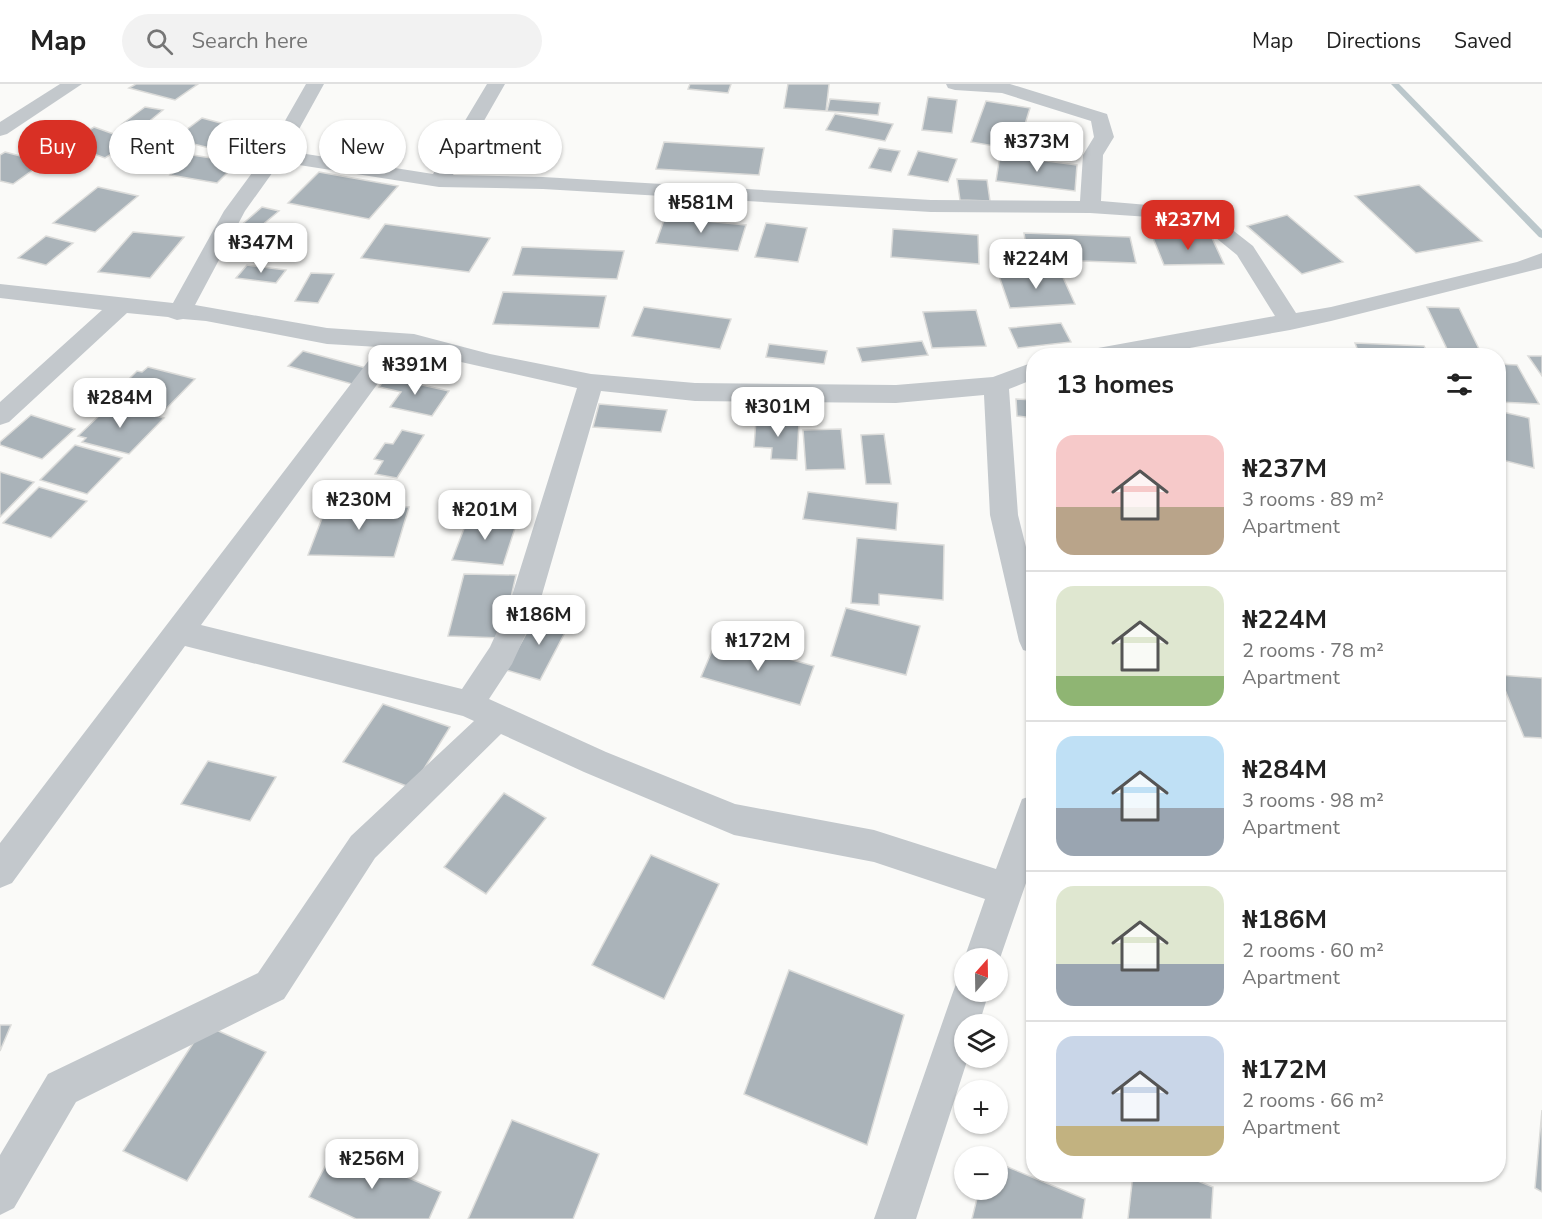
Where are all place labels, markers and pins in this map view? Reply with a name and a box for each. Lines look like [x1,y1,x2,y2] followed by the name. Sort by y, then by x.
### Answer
[995,122,1079,173] pin: ₦373M
[659,183,743,234] pin: ₦581M
[1146,200,1230,251] pin: ₦237M
[219,223,303,274] pin: ₦347M
[994,239,1078,290] pin: ₦224M
[373,345,457,396] pin: ₦391M
[78,378,162,429] pin: ₦284M
[736,387,820,438] pin: ₦301M
[317,480,401,531] pin: ₦230M
[443,490,527,541] pin: ₦201M
[497,595,581,646] pin: ₦186M
[716,621,800,672] pin: ₦172M
[330,1139,414,1190] pin: ₦256M

